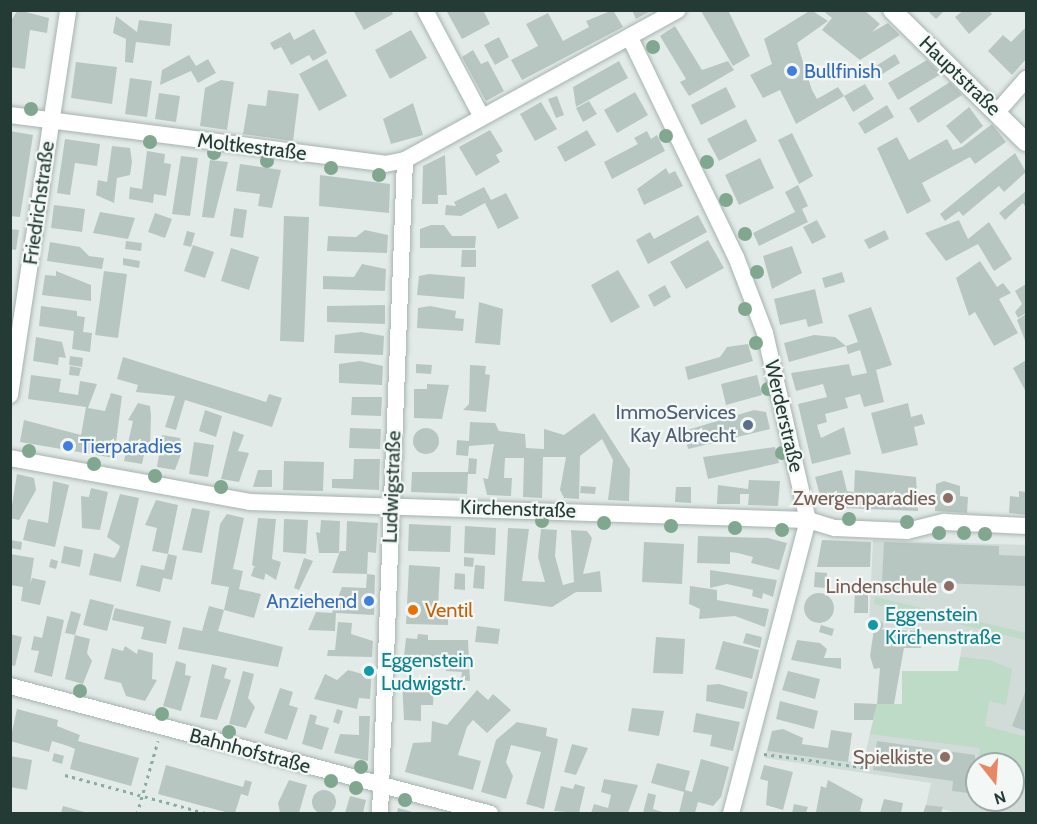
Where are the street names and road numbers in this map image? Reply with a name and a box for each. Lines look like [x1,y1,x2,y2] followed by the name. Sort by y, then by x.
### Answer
[914,31,1006,121] street label: Hauptstraße
[196,128,308,166] street label: Moltkestraße
[18,140,60,266] street label: Friedrichstraße
[759,357,809,475] street label: Werderstraße
[378,430,406,544] street label: Ludwigstraße
[460,495,576,523] street label: Kirchenstraße
[187,723,313,779] street label: Bahnhofstraße

